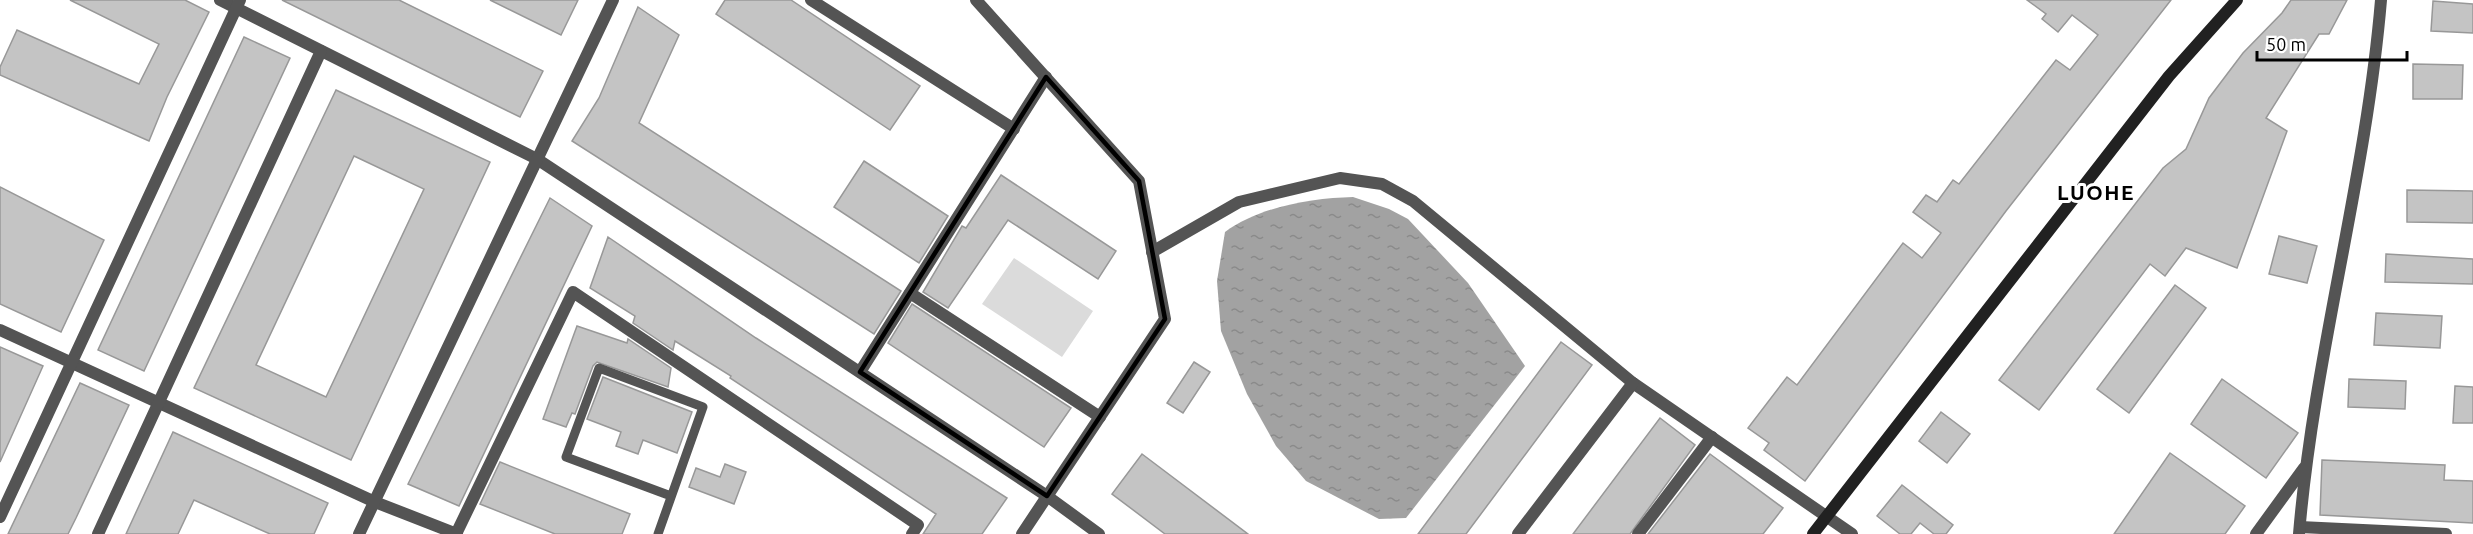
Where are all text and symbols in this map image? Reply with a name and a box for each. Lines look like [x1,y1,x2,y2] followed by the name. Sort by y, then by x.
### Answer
[2257,24,2407,62] scale bar
[2266,34,2306,54] text: 50 m
[2057,180,2135,204] district label: LUOHE

